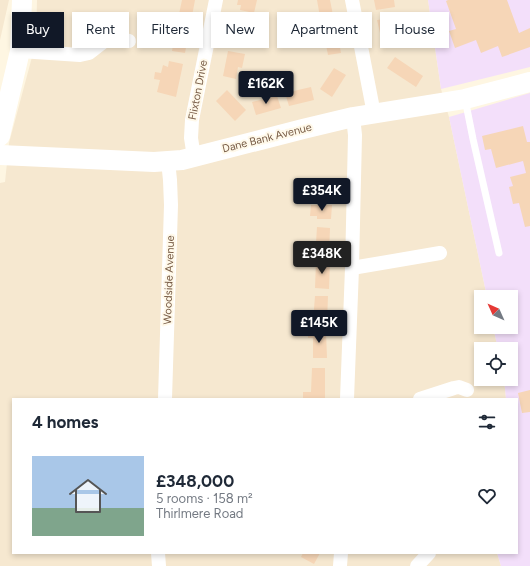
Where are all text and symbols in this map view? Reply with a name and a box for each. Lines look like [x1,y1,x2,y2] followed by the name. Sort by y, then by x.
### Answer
[12,12,64,48] chip: Buy
[72,12,129,48] chip: Rent
[137,12,203,48] chip: Filters
[211,12,269,48] chip: New
[277,12,372,48] chip: Apartment
[380,12,449,48] chip: House
[186,59,210,121] street label: Flixton Drive
[238,71,294,105] pin: £162K
[248,76,284,91] text: £162K
[221,121,313,155] street label: Dane Bank Avenue
[294,178,350,212] pin: £354K
[302,183,342,198] text: £354K
[161,235,177,325] street label: Woodside Avenue
[294,241,350,275] pin: £348K
[302,246,342,261] text: £348K
[474,290,518,334] north arrow
[474,290,518,386] map controls
[291,310,347,344] pin: £145K
[300,315,338,330] text: £145K
[474,342,518,386] button: locate
[476,411,498,433] icon: filters
[32,412,99,432] text: 4 homes
[156,471,234,491] text: £348,000
[64,472,112,520] icon: home
[476,485,498,507] icon: heart
[156,491,253,506] text: 5 rooms · 158 m²
[156,506,244,521] text: Thirlmere Road

